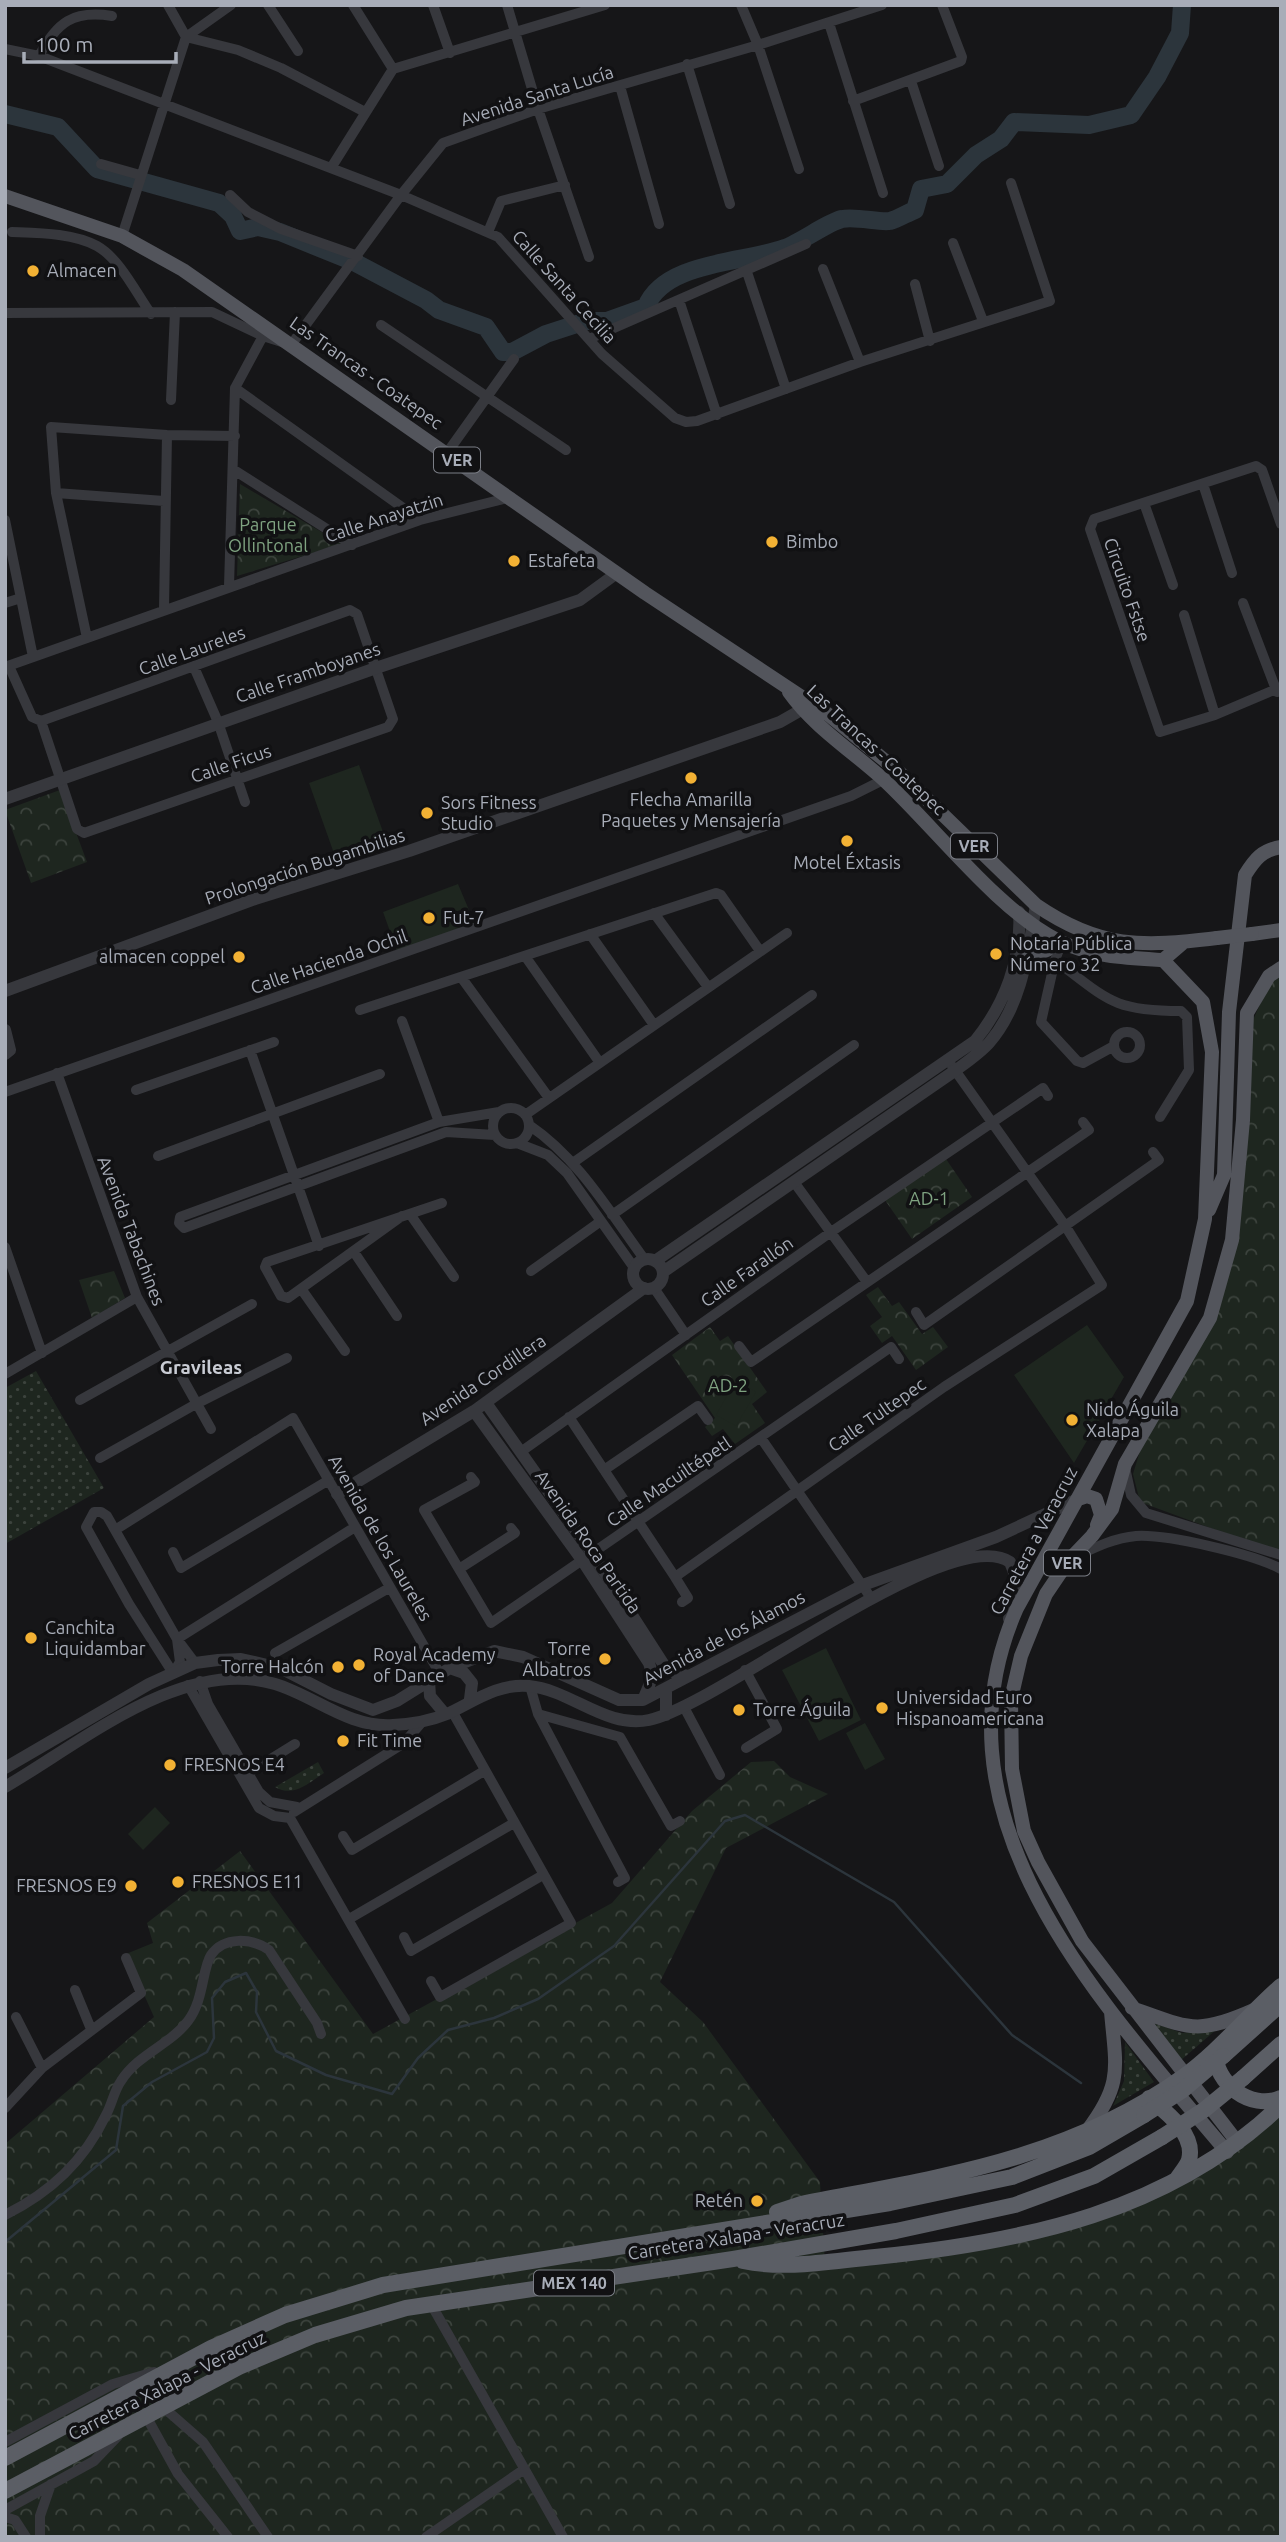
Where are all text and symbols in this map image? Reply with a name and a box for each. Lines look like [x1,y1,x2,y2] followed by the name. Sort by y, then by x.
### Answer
[24,21,177,65] scale bar
[35,32,93,56] text: 100 m
[458,61,616,129] street label: Avenida Santa Lucía
[509,226,621,347] street label: Calle Santa Cecilia
[47,260,117,280] place label: Almacen
[25,263,41,279] marker: Almacen
[286,312,447,432] street label: Las Trancas - Coatepec
[434,447,480,472] road number: VER
[322,489,445,546] street label: Calle Anayatzin
[228,514,308,555] park label: Parque Ollintonal
[786,531,838,551] place label: Bimbo
[764,534,780,550] marker: Bimbo
[1101,535,1155,644] street label: Circuito Fstse
[528,550,595,570] place label: Estafeta
[506,553,522,569] marker: Estafeta
[136,621,248,679] street label: Calle Laureles
[233,638,383,706] street label: Calle Framboyanes
[803,680,950,818] street label: Las Trancas - Coatepec
[188,740,274,786] street label: Calle Ficus
[683,770,699,786] marker: Flecha Amarilla Paquetes y Mensajería
[601,789,781,830] place label: Flecha Amarilla Paquetes y Mensajería
[441,792,537,833] place label: Sors Fitness Studio
[419,805,435,821] marker: Sors Fitness Studio
[202,824,407,908] street label: Prolongación Bugambilias
[839,833,855,849] marker: Motel Éxtasis
[951,834,997,859] road number: VER
[793,851,901,872] place label: Motel Éxtasis
[443,907,484,927] place label: Fut-7
[421,910,437,926] marker: Fut-7
[248,925,410,997] street label: Calle Hacienda Ochil
[1010,933,1132,974] place label: Notaría Pública Número 32
[99,946,225,966] place label: almacen coppel
[988,946,1004,962] marker: Notaría Pública Número 32
[231,949,247,965] marker: almacen coppel
[94,1153,170,1308] street label: Avenida Tabachines
[909,1188,949,1208] park label: AD-1
[696,1232,796,1310] street label: Calle Farallón
[416,1330,549,1429] street label: Avenida Cordillera
[160,1356,242,1378] district label: Gravileas
[824,1373,929,1455] street label: Calle Tultepec
[708,1375,748,1395] park label: AD-2
[1086,1398,1179,1440] place label: Nido Águila Xalapa
[1064,1412,1080,1428] marker: Nido Águila Xalapa
[602,1432,735,1530] street label: Calle Macuiltépetl
[325,1451,437,1624] street label: Avenida de los Laureles
[986,1463,1081,1618] street label: Carretera a Veracruz
[532,1466,646,1617] street label: Avenida Roca Partida
[1044,1550,1090,1576] road number: VER
[639,1585,808,1688] street label: Avenida de los Álamos
[45,1617,146,1658] place label: Canchita Liquidambar
[23,1630,39,1646] marker: Canchita Liquidambar
[523,1638,591,1679] place label: Torre Albatros
[373,1644,496,1685] place label: Royal Academy of Dance
[597,1651,613,1667] marker: Torre Albatros
[221,1656,324,1676] place label: Torre Halcón
[351,1657,367,1673] marker: Royal Academy of Dance
[330,1659,346,1675] marker: Torre Halcón
[896,1687,1044,1728] place label: Universidad Euro Hispanoamericana
[753,1698,851,1719] place label: Torre Águila
[874,1700,890,1716] marker: Universidad Euro Hispanoamericana
[731,1702,747,1718] marker: Torre Águila
[357,1730,422,1750] place label: Fit Time
[335,1733,351,1749] marker: Fit Time
[184,1754,285,1774] place label: FRESNOS E4
[162,1757,178,1773] marker: FRESNOS E4
[192,1871,303,1891] place label: FRESNOS E11
[170,1874,186,1890] marker: FRESNOS E11
[16,1875,117,1895] place label: FRESNOS E9
[123,1878,139,1894] marker: FRESNOS E9
[695,2190,743,2210] place label: Retén
[749,2193,765,2209] marker: Retén
[626,2209,846,2263] street label: Carretera Xalapa - Veracruz
[534,2270,614,2296] road number: MEX 140
[64,2326,269,2444] street label: Carretera Xalapa - Veracruz

